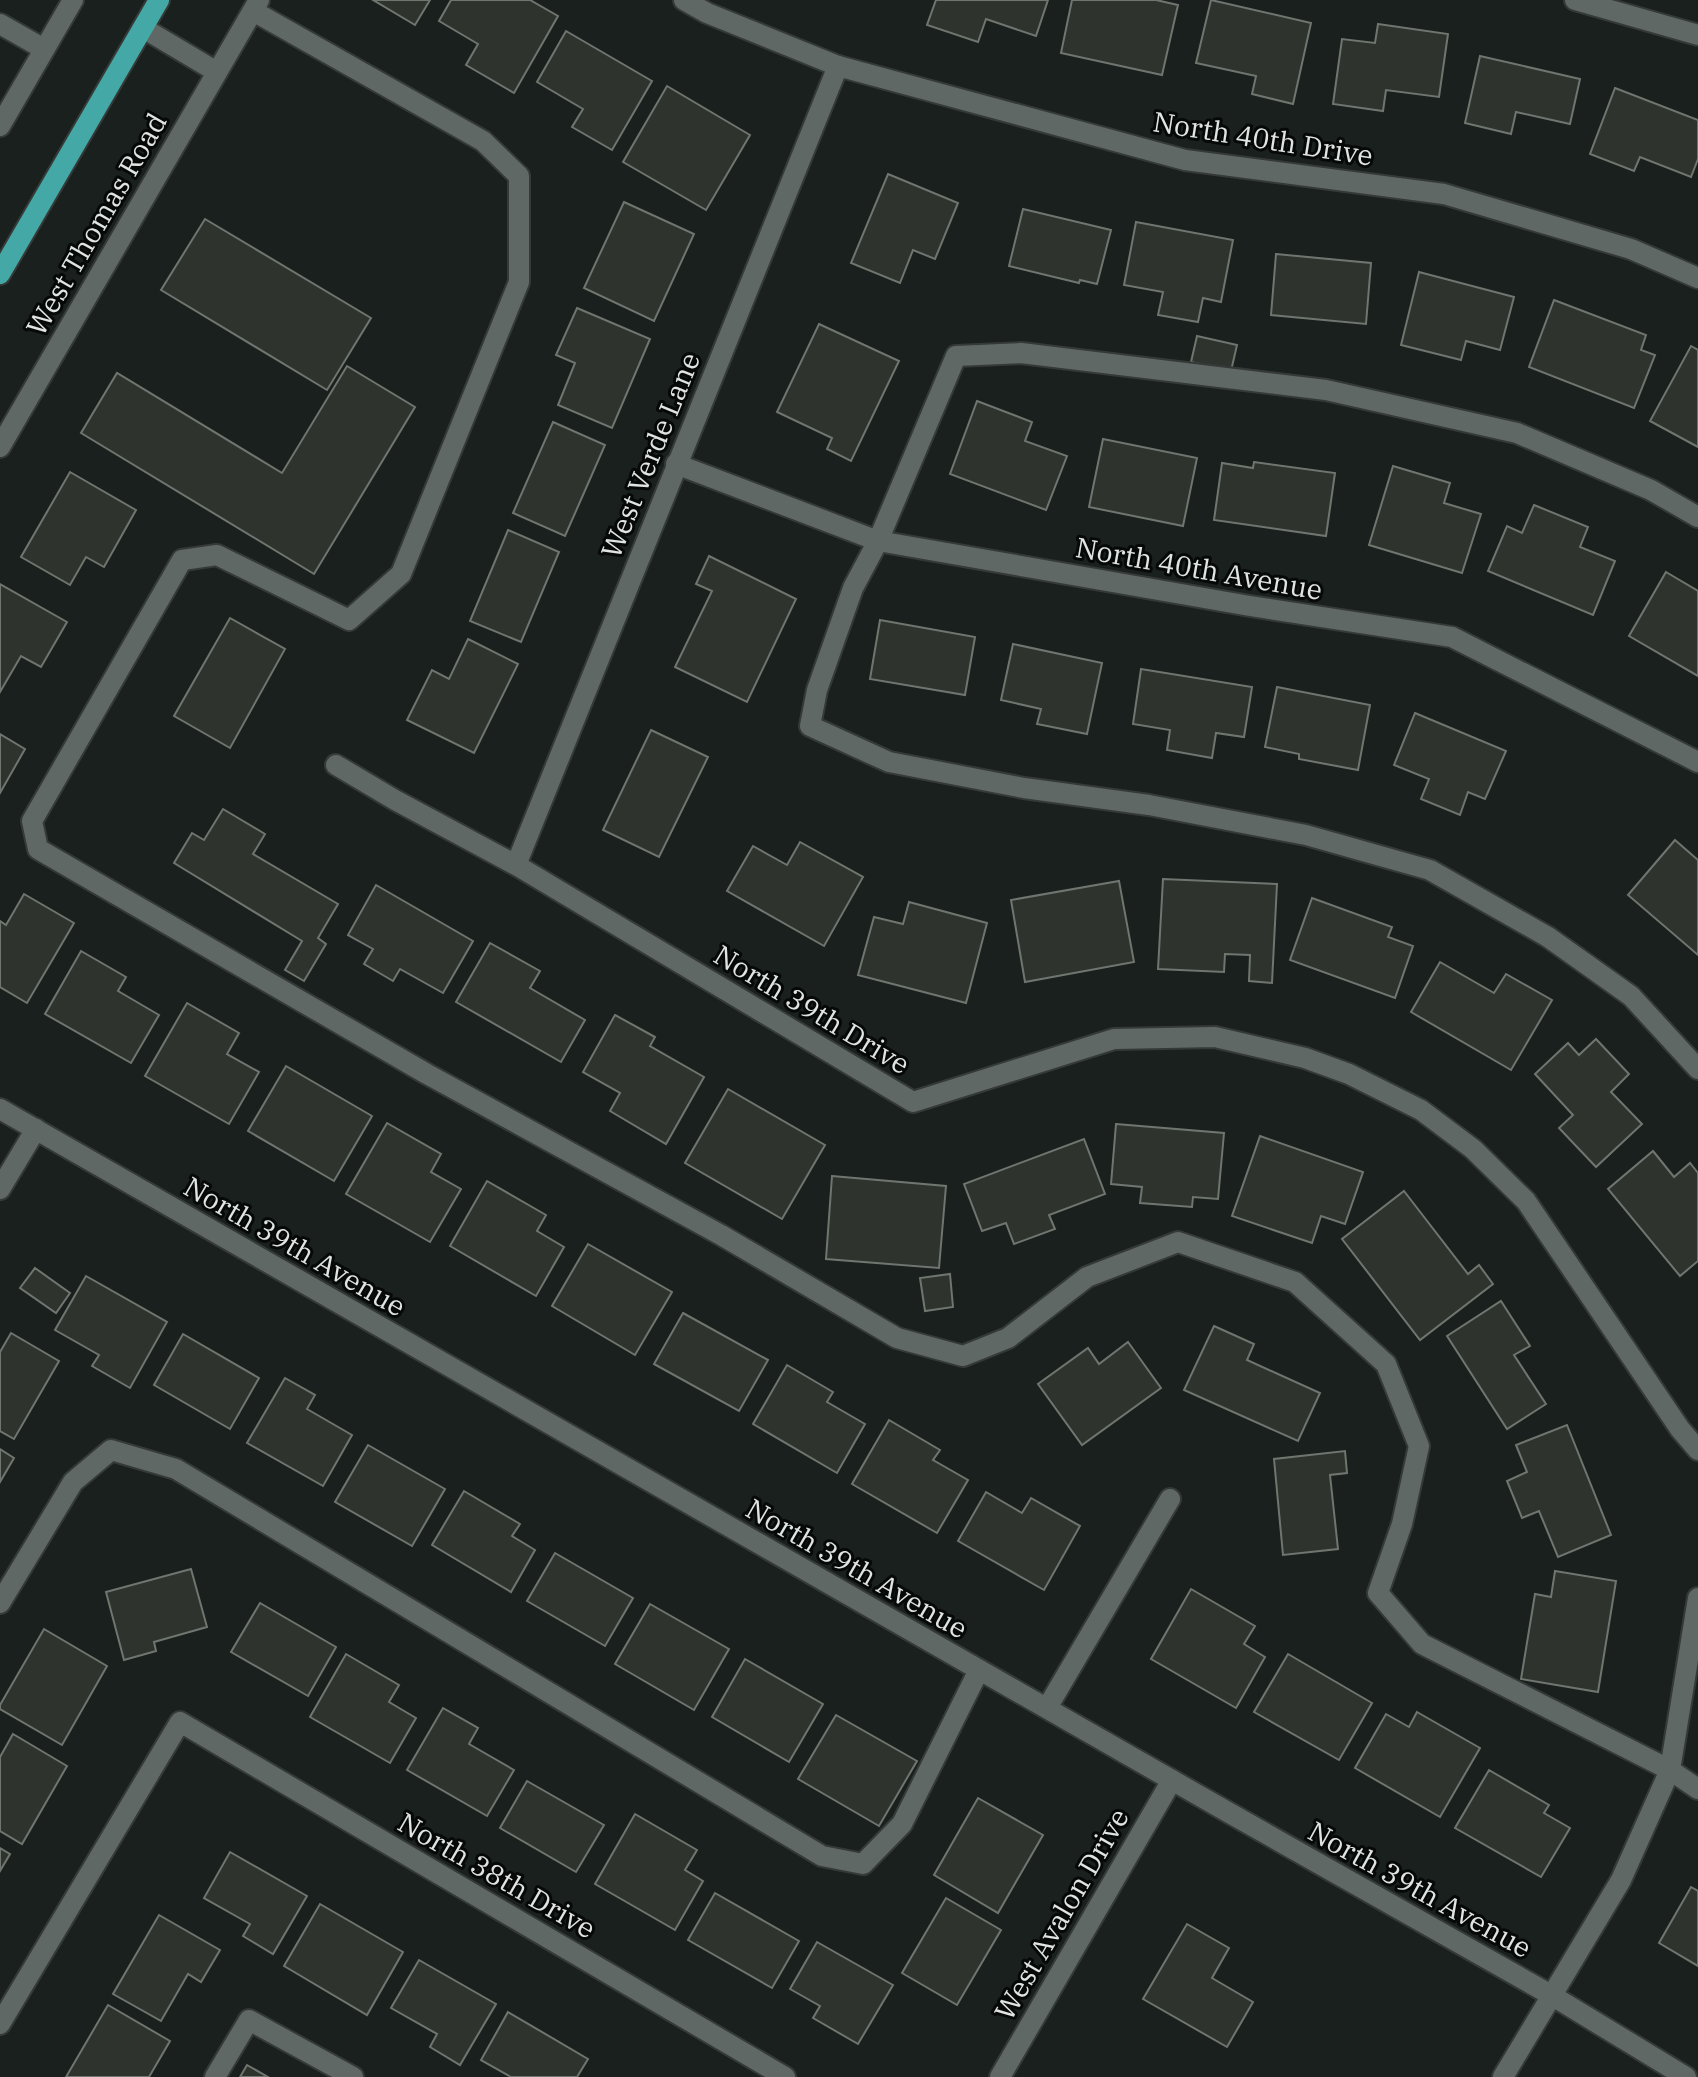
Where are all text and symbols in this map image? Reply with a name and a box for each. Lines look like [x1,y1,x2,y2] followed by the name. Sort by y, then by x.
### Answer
[1150,102,1376,174] street label: North 40th Drive
[17,106,175,342] street label: West Thomas Road
[592,347,708,563] street label: West Verde Lane
[1073,528,1325,608] street label: North 40th Avenue
[707,936,917,1082] street label: North 39th Drive
[178,1168,412,1324] street label: North 39th Avenue
[740,1490,974,1646] street label: North 39th Avenue
[985,1802,1137,2026] street label: West Avalon Drive
[392,1803,602,1947] street label: North 38th Drive
[1302,1812,1538,1966] street label: North 39th Avenue

